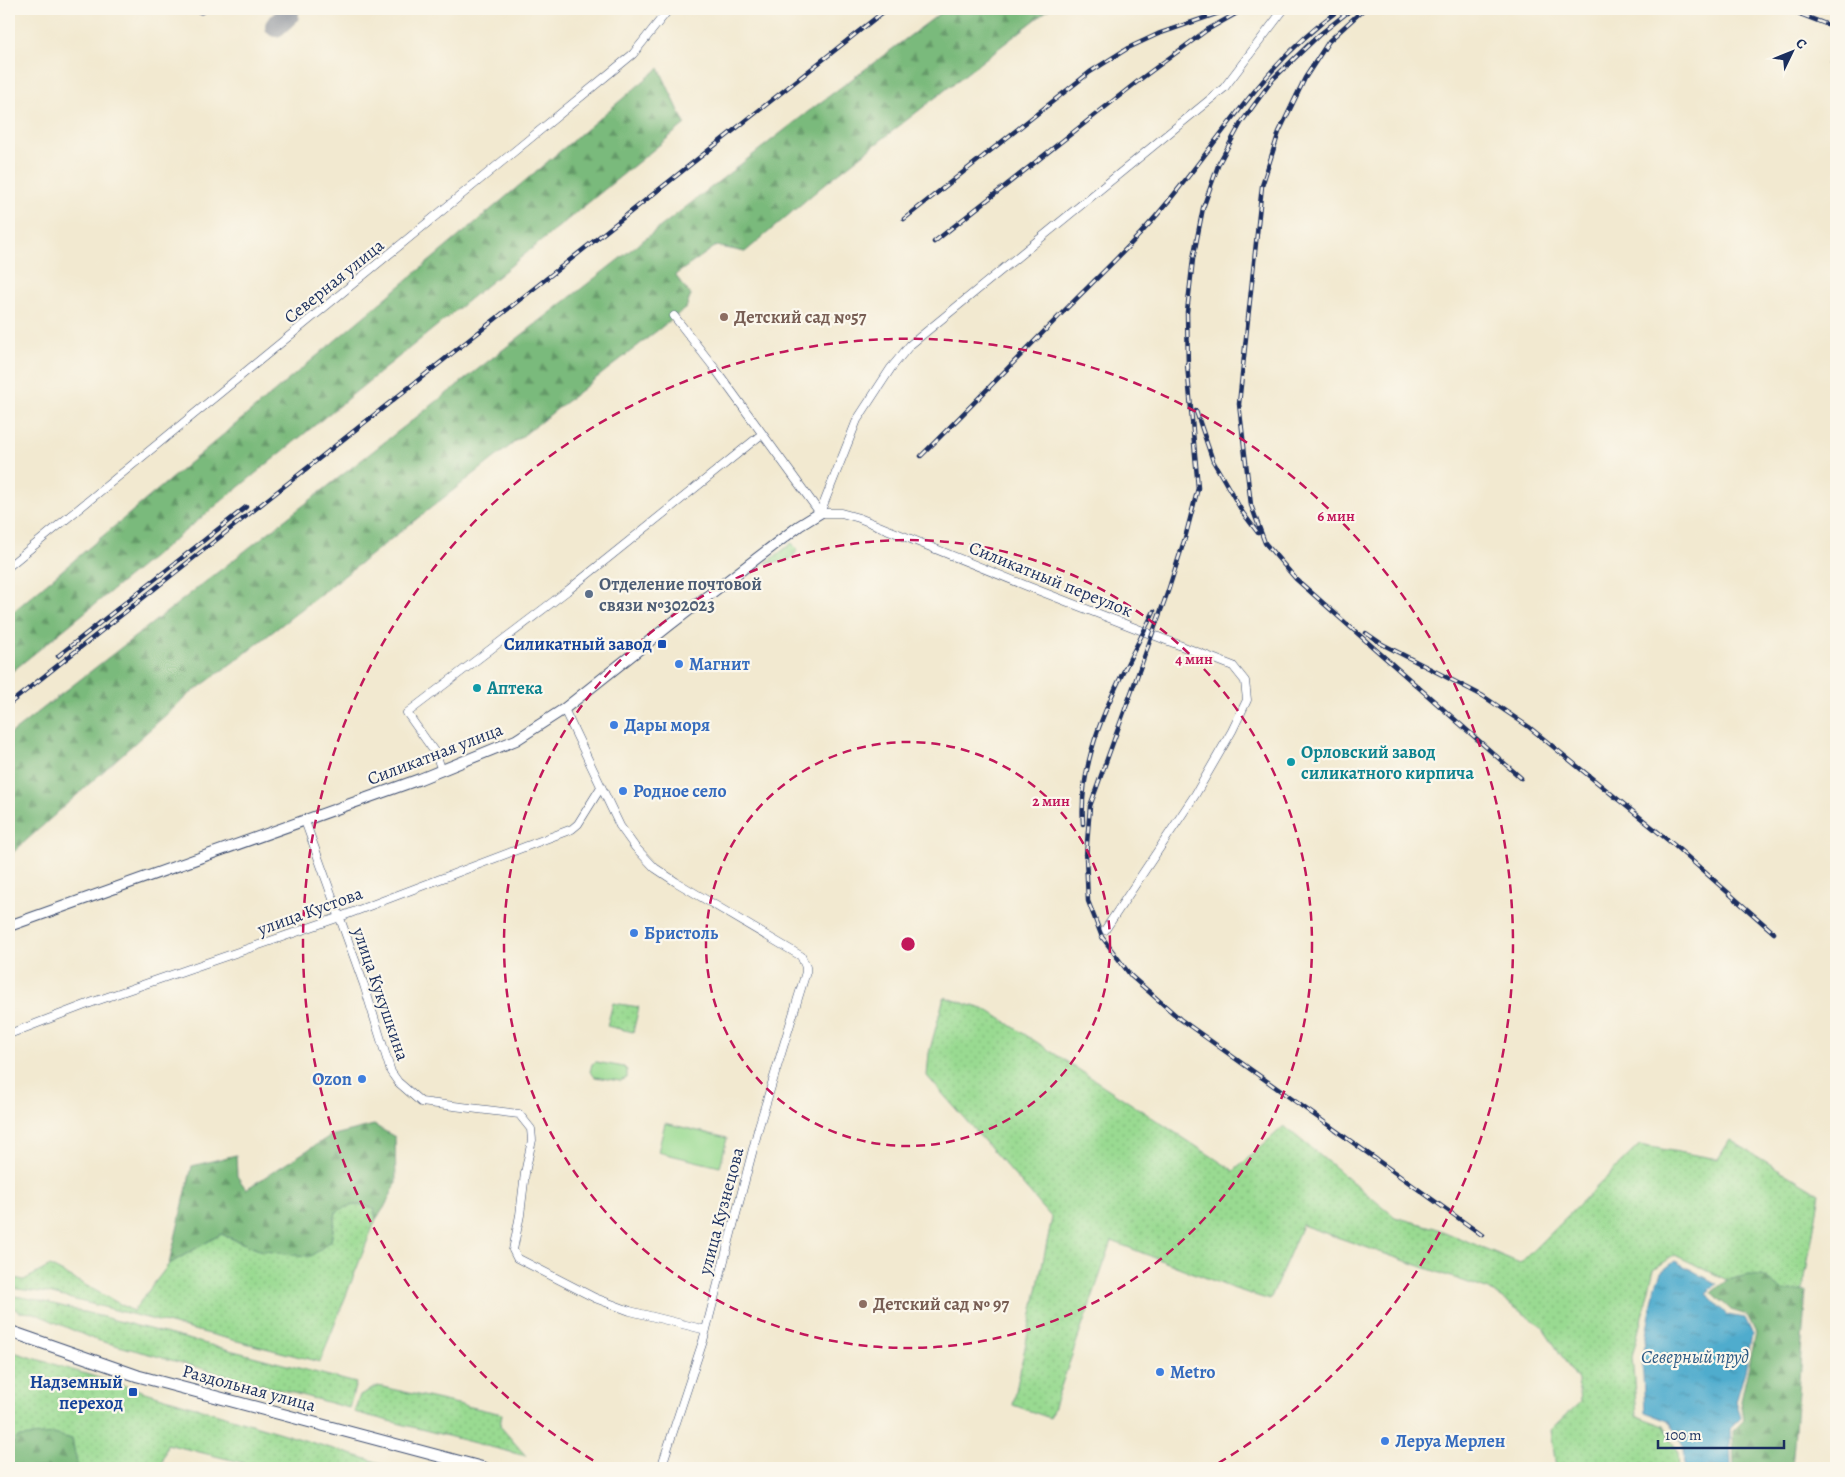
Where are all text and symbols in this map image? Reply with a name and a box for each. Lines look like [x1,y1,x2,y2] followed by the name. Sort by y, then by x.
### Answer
[1768,28,1818,78] north arrow
[1791,34,1811,53] text: С
[279,233,390,329] street label: Северная улица
[734,305,867,329] place label: Детский сад №57
[718,311,730,323] marker: Детский сад №57
[1317,506,1355,526] text: 6 мин
[966,535,1136,623] street label: Силикатный переулок
[599,572,762,617] place label: Отделение почтовой связи №302023
[583,588,595,600] marker: Отделение почтовой связи №302023
[504,632,652,656] place label: Силикатный завод
[656,638,668,650] marker: Силикатный завод
[1175,649,1213,669] text: 4 мин
[689,652,750,676] place label: Магнит
[673,658,685,670] marker: Магнит
[486,676,543,700] place label: Аптека
[471,682,483,694] marker: Аптека
[624,713,710,737] place label: Дары моря
[364,717,507,791] street label: Силикатная улица
[608,719,620,731] marker: Дары моря
[1301,740,1474,785] place label: Орловский завод силикатного кирпича
[1285,756,1297,768] marker: Орловский завод силикатного кирпича
[633,779,727,803] place label: Родное село
[617,785,629,797] marker: Родное село
[1032,791,1070,811] text: 2 мин
[253,881,366,941] street label: улица Кустова
[644,921,719,945] place label: Бристоль
[347,923,415,1065] street label: улица Кукушкина
[628,927,640,939] marker: Бристоль
[899,935,917,953] centre of rings
[312,1067,352,1091] place label: Ozon
[356,1073,368,1085] marker: Ozon
[692,1144,750,1278] street label: улица Кузнецова
[873,1292,1009,1316] place label: Детский сад № 97
[857,1298,869,1310] marker: Детский сад № 97
[1641,1344,1749,1370] water label: Северный пруд
[180,1359,319,1418] street label: Раздольная улица
[1170,1360,1216,1384] place label: Metro
[1154,1366,1166,1378] marker: Metro
[30,1370,123,1415] place label: Надземный переход
[127,1386,139,1398] marker: Надземный переход
[1658,1417,1784,1449] scale bar
[1665,1425,1702,1445] text: 100 m
[1395,1429,1505,1453] place label: Леруа Мерлен
[1379,1435,1391,1447] marker: Леруа Мерлен

